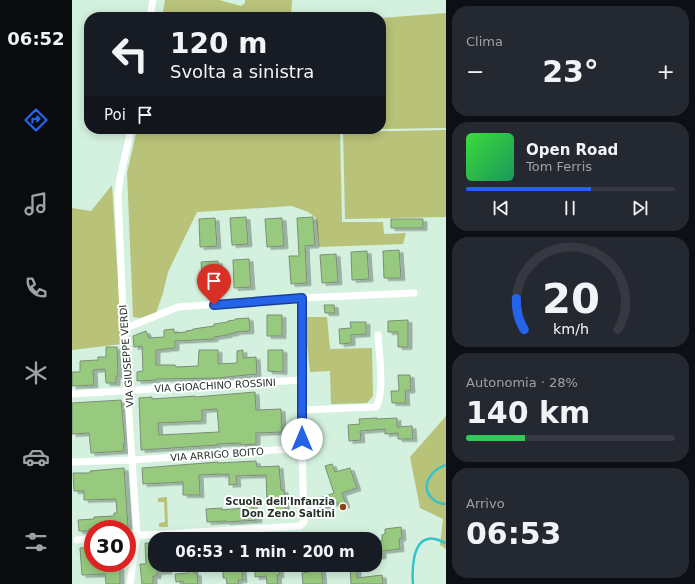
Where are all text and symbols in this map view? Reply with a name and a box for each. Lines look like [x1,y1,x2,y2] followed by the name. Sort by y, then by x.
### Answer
[170,27,267,60] text: 120 m
[7,28,65,49] text: 06:52
[104,28,156,80] icon: left
[466,34,503,49] text: Clima
[542,54,599,89] text: 23°
[466,59,484,84] text: −
[657,59,675,84] text: +
[170,61,314,82] text: Svolta a sinistra
[134,104,156,126] icon: arrive
[22,106,50,134] icon: directions
[104,106,126,124] text: Poi
[526,141,618,159] text: Open Road
[526,159,592,174] text: Tom Ferris
[22,190,50,218] icon: music
[490,197,512,219] icon: previous
[559,197,581,219] icon: pause
[629,197,651,219] icon: next
[197,264,231,305] pin
[203,270,225,292] icon: arrive
[22,274,50,302] icon: phone
[542,274,599,323] text: 20
[117,304,136,408] street label: VIA GIUSEPPE VERDI
[552,321,589,337] text: km/h
[22,359,50,387] icon: climate
[466,375,578,390] text: Autonomia · 28%
[154,377,276,394] street label: VIA GIOACHINO ROSSINI
[466,395,590,430] text: 140 km
[281,418,323,460] position arrow
[22,443,50,471] icon: car
[170,446,264,463] street label: VIA ARRIGO BOITO
[225,496,335,519] place label: Scuola dell'Infanzia Don Zeno Saltini
[466,496,505,511] text: Arrivo
[338,502,348,512] marker: Scuola dell'Infanzia Don Zeno Saltini
[466,516,562,551] text: 06:53
[84,520,136,572] speed limit sign: 30
[22,528,50,556] icon: filters
[175,543,355,561] text: 06:53 · 1 min · 200 m

